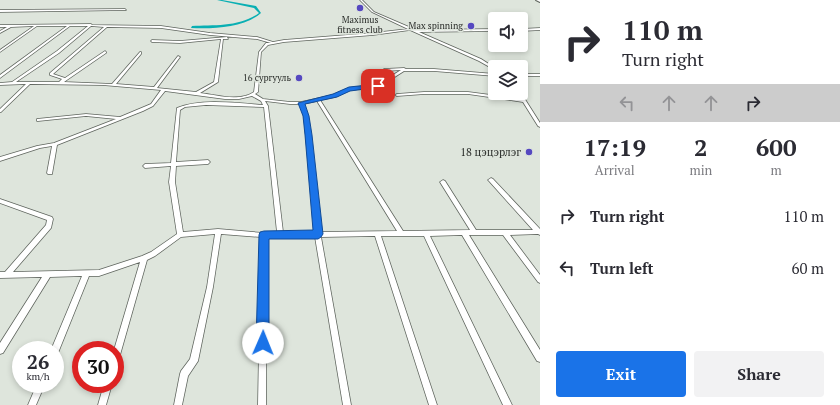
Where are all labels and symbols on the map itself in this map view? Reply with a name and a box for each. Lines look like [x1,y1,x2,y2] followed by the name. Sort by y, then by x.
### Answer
[355,3,365,13] marker: Maximus fitness club
[337,14,383,36] place label: Maximus fitness club
[409,20,463,32] place label: Max spinning
[466,21,476,31] marker: Max spinning
[361,69,395,103] pin
[243,72,291,84] place label: 16 сургууль
[294,73,304,83] marker: 16 сургууль
[460,145,521,159] place label: 18 цэцэрлэг
[524,147,534,157] marker: 18 цэцэрлэг
[242,322,284,364] position arrow
[72,341,124,393] speed limit sign: 30

